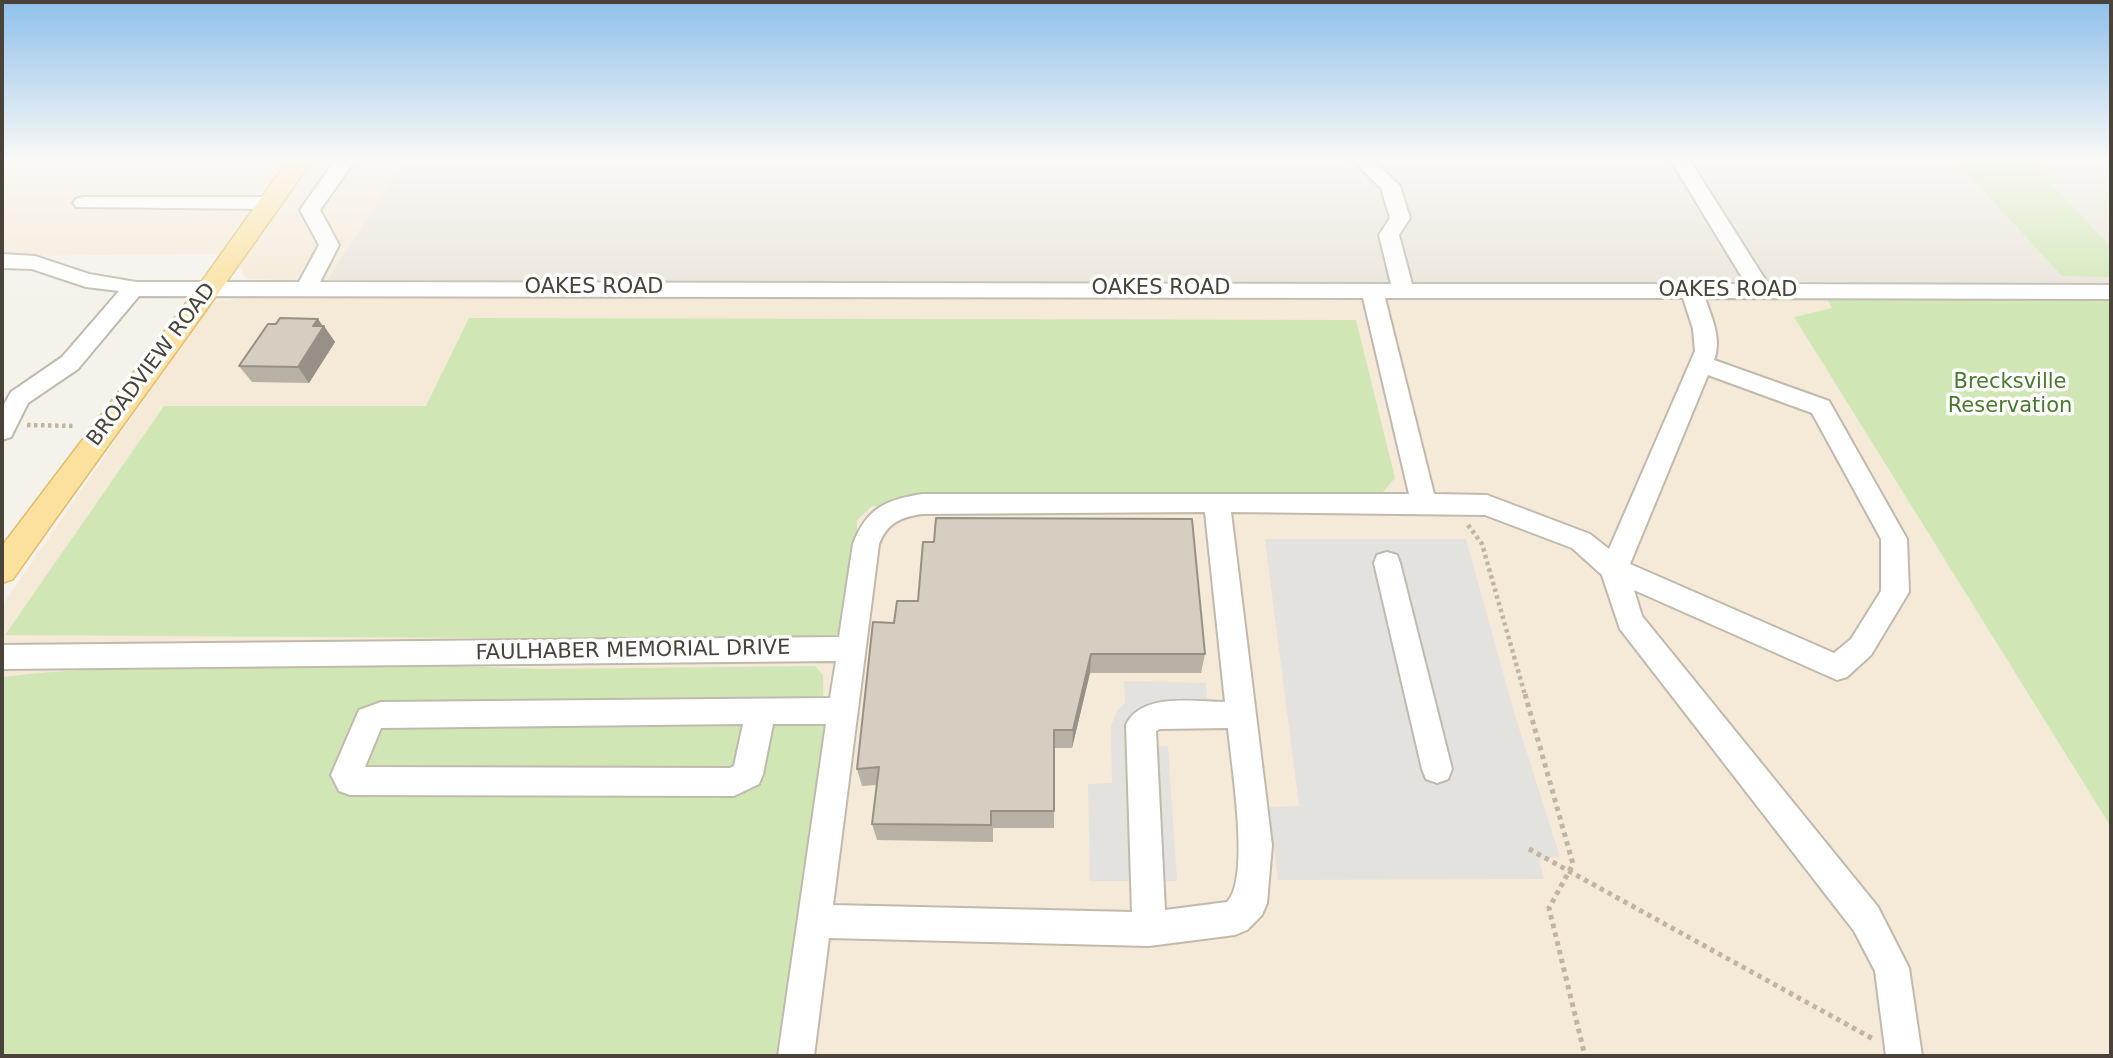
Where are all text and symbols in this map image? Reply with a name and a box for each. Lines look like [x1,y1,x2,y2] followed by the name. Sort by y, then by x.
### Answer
[525,275,663,301] street label: OAKES ROAD
[1092,276,1230,302] street label: OAKES ROAD
[82,278,222,452] street label: BROADVIEW ROAD
[1659,278,1797,304] street label: OAKES ROAD
[1948,370,2072,420] park label: Brecksville Reservation
[475,636,791,666] street label: FAULHABER MEMORIAL DRIVE

